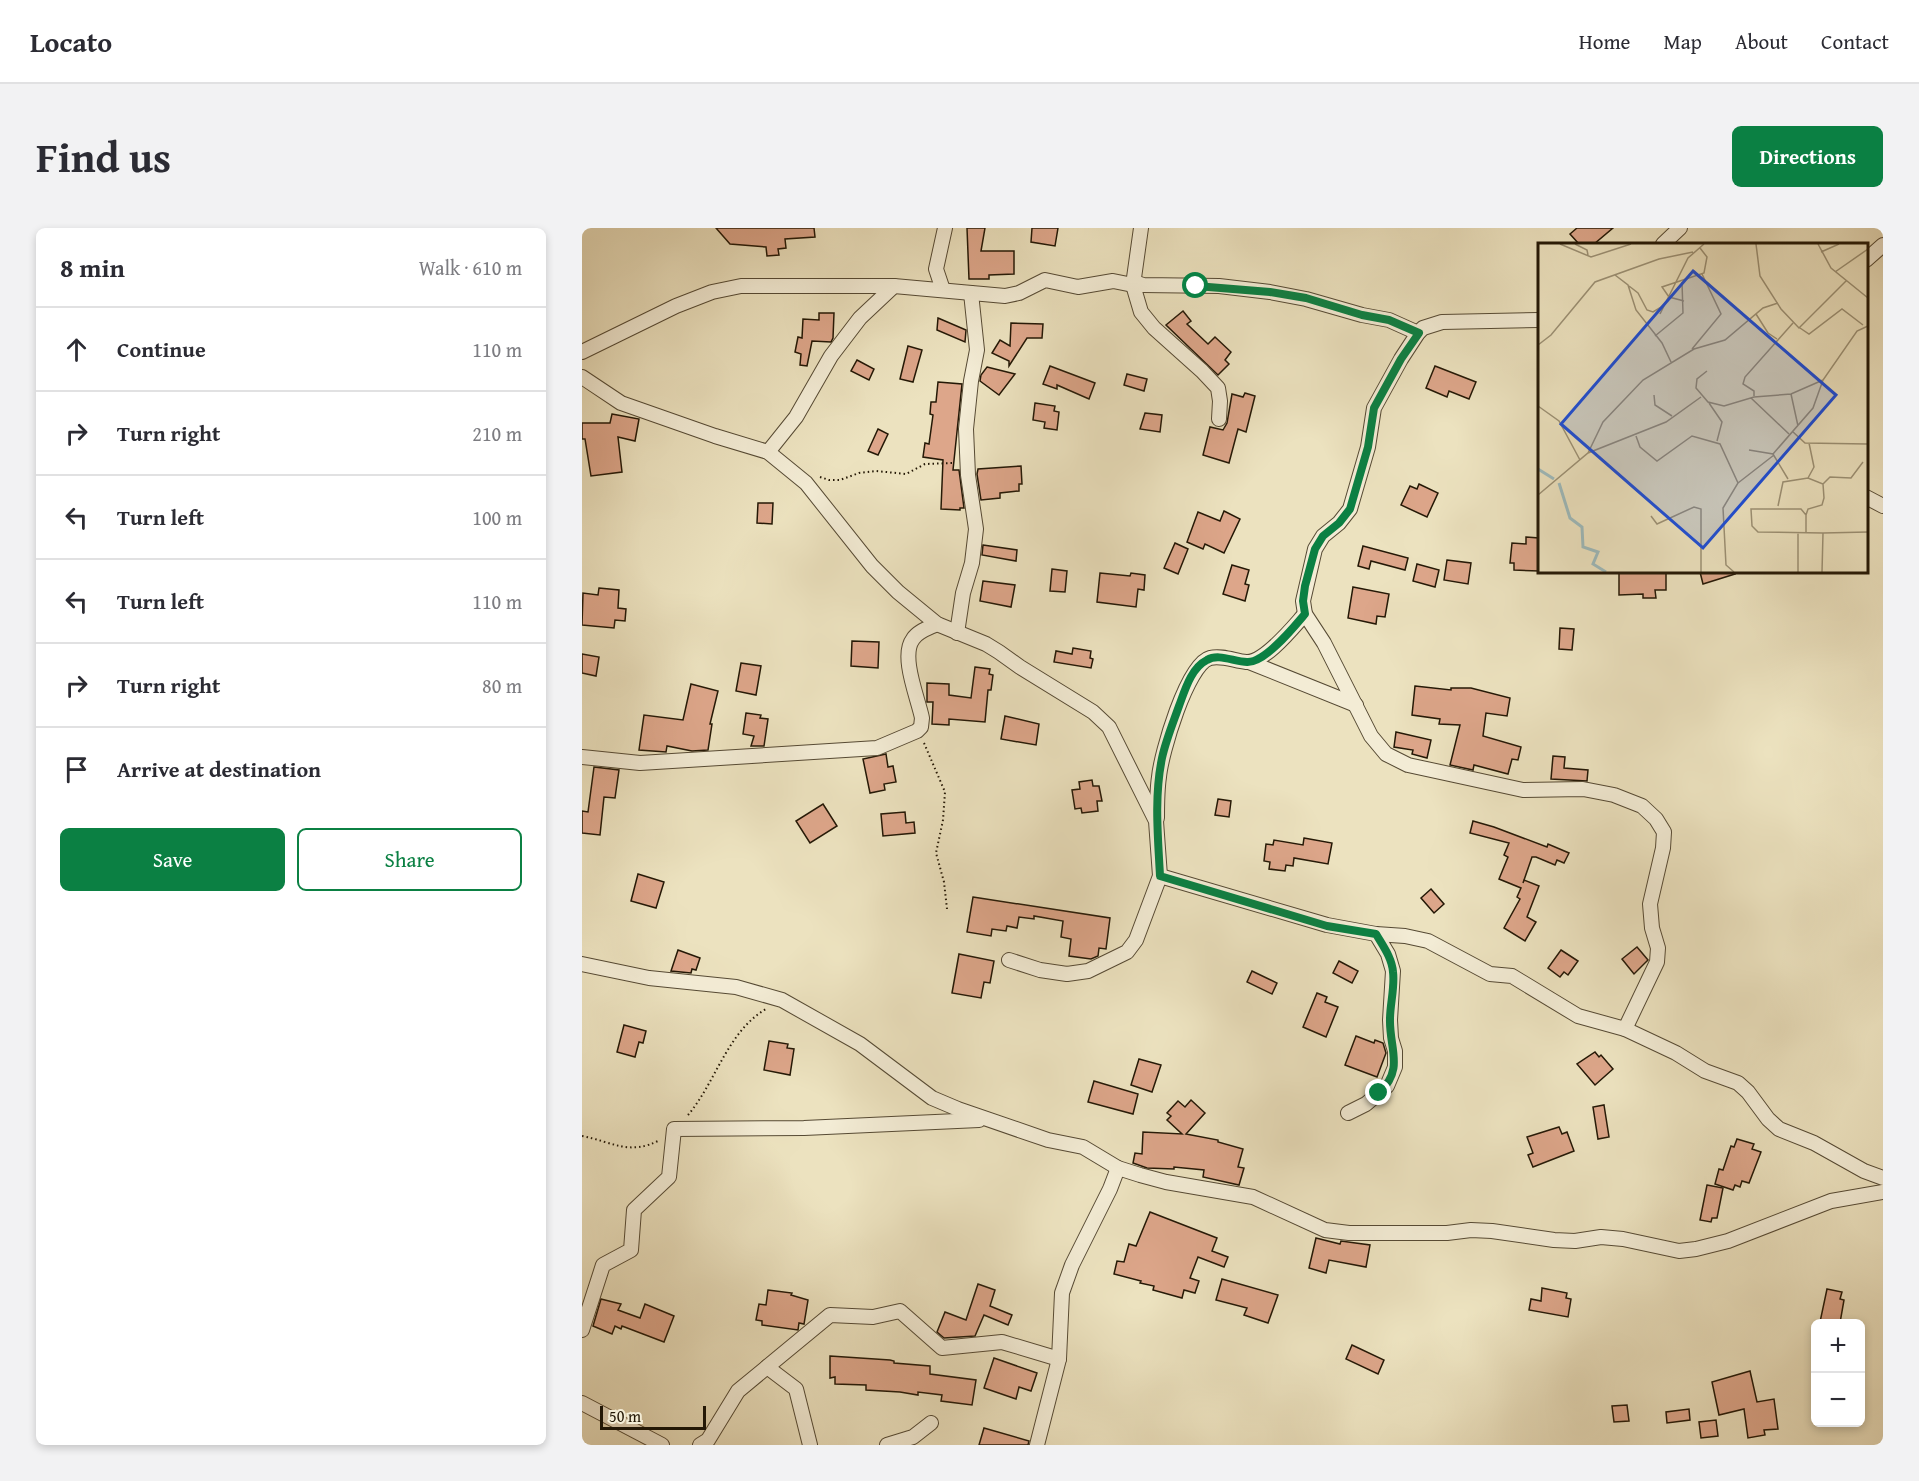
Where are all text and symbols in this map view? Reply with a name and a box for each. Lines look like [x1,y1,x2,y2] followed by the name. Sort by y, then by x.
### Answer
[30,21,112,62] text: Locato
[1579,26,1630,57] text: Home
[1663,26,1702,57] text: Map
[1735,26,1788,57] text: About
[1821,26,1889,57] text: Contact
[36,126,171,187] text: Find us
[1732,126,1883,187] button: Directions
[1538,243,1868,573] inset map
[60,248,125,287] text: 8 min
[419,253,522,282] text: Walk · 610 m
[1182,272,1208,298] route start
[60,333,93,366] icon: ahead
[117,333,206,365] text: Continue
[472,335,522,364] text: 110 m
[60,417,93,450] icon: right
[117,417,220,449] text: Turn right
[472,419,522,448] text: 210 m
[60,501,93,534] icon: left
[117,501,204,533] text: Turn left
[472,503,522,532] text: 100 m
[60,585,93,618] icon: left
[117,585,204,617] text: Turn left
[472,587,522,616] text: 110 m
[60,669,93,702] icon: right
[117,669,220,701] text: Turn right
[482,671,522,700] text: 80 m
[60,753,93,786] icon: arrive
[117,753,321,785] text: Arrive at destination
[60,828,285,891] button: Save
[297,828,522,891] button: Share
[1365,1079,1391,1105] route end
[1811,1319,1865,1427] map controls
[1811,1319,1865,1373] button: +
[1811,1373,1865,1427] button: −
[600,1403,706,1430] scale bar
[609,1404,641,1428] text: 50 m

